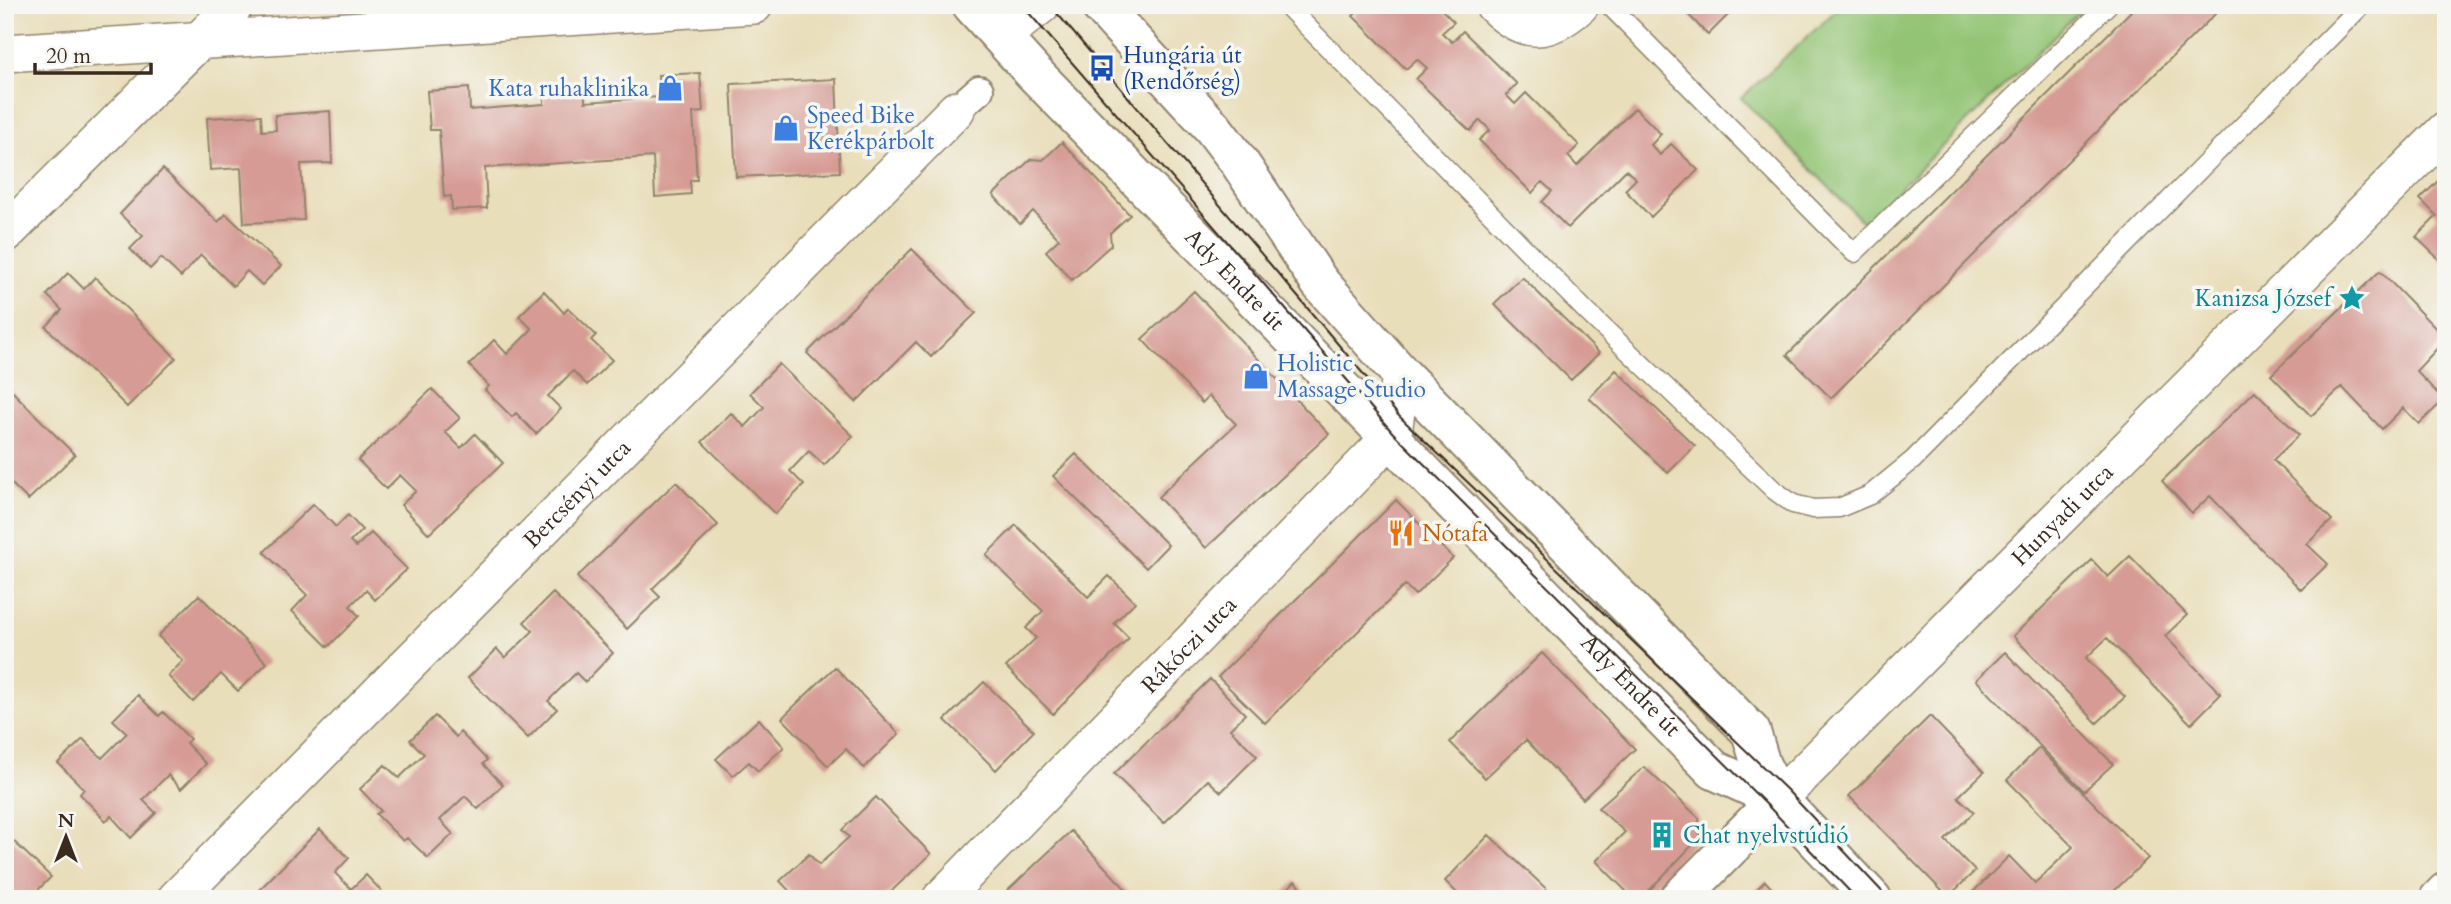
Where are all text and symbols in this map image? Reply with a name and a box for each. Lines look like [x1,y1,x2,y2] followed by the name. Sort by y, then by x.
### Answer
[35,32,150,76] scale bar
[1123,40,1242,97] place label: Hungária út (Rendőrség)
[46,42,91,71] text: 20 m
[1087,53,1117,83] bus stop icon: Hungária út (Rendőrség)
[489,73,649,104] place label: Kata ruhaklinika
[655,73,685,103] shop icon: Kata ruhaklinika
[807,100,934,157] place label: Speed Bike Kerékpárbolt
[771,113,801,143] shop icon: Speed Bike Kerékpárbolt
[1178,222,1292,337] street label: Ady Endre út
[2195,283,2335,314] place label: Kanizsa József
[2337,283,2367,313] place icon: Kanizsa József
[1277,348,1426,405] place label: Holistic Massage Studio
[1241,361,1271,391] shop icon: Holistic Massage Studio
[516,433,638,555] street label: Bercsényi utca
[2005,457,2120,573] street label: Hunyadi utca
[1386,518,1416,548] restaurant icon: Nótafa
[1422,518,1488,549] place label: Nótafa
[1135,590,1244,700] street label: Rákóczi utca
[1574,627,1688,743] street label: Ady Endre út
[32,802,102,872] north arrow
[58,808,75,834] text: N
[1647,820,1677,850] building icon: Chat nyelvstúdió
[1683,820,1848,851] place label: Chat nyelvstúdió

